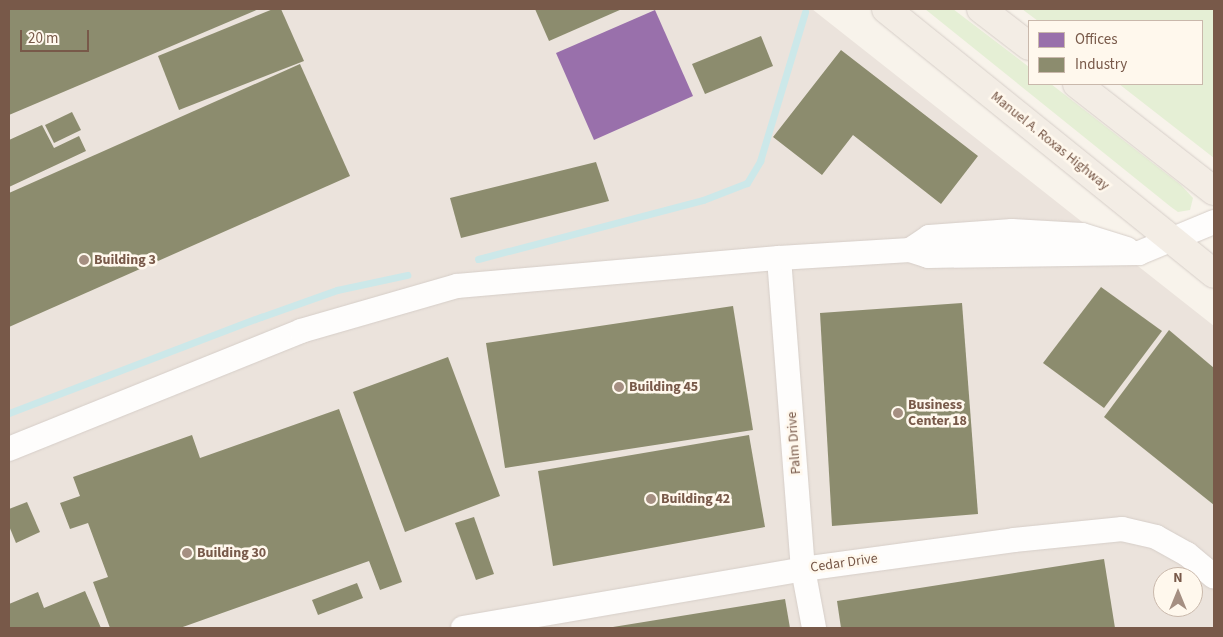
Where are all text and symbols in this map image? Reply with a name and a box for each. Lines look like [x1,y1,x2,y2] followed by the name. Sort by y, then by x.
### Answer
[22,20,91,52] scale bar
[1028,20,1203,85] legend
[28,28,58,49] text: 20 m
[1075,29,1118,50] text: Offices
[1075,54,1127,75] text: Industry
[987,88,1113,194] street label: Manuel A. Roxas Highway
[94,252,156,268] place label: Building 3
[78,254,90,266] marker: Building 3
[629,379,698,395] place label: Building 45
[613,381,625,393] marker: Building 45
[908,397,967,430] place label: Business Center 18
[892,407,904,419] marker: Business Center 18
[783,411,805,475] street label: Palm Drive
[661,491,730,507] place label: Building 42
[645,493,657,505] marker: Building 42
[197,545,266,561] place label: Building 30
[181,547,193,559] marker: Building 30
[809,550,879,576] street label: Cedar Drive
[1153,567,1203,617] north arrow
[1173,568,1183,588] text: N

